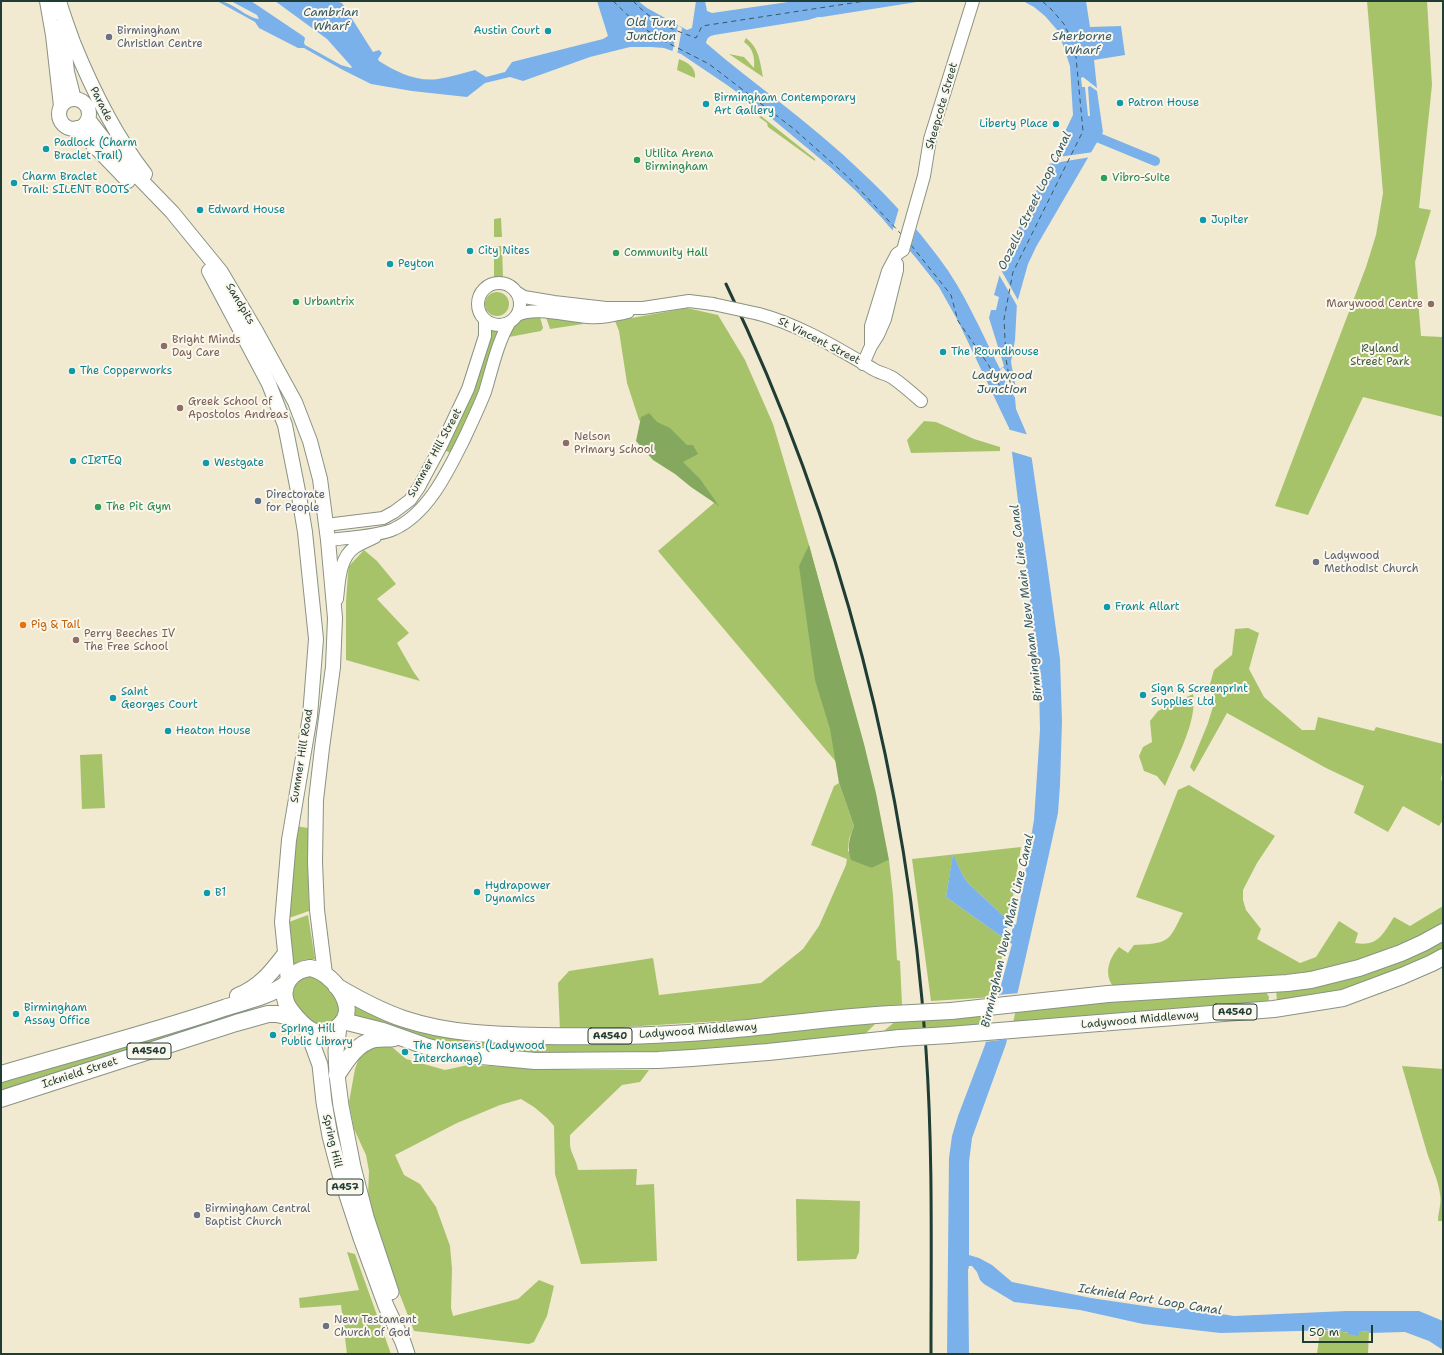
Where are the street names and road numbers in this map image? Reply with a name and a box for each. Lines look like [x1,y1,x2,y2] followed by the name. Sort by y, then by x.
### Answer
[923,61,961,151] street label: Sheepcote Street
[87,85,115,123] street label: Parade
[223,281,257,327] street label: Sandpits
[776,315,862,367] street label: St Vincent Street
[405,406,465,500] street label: Summer Hill Street
[288,708,316,804] street label: Summer Hill Road
[1213,1004,1257,1020] road number: A4540
[1081,1008,1199,1032] street label: Ladywood Middleway
[639,1020,757,1042] street label: Ladywood Middleway
[588,1028,632,1044] road number: A4540
[127,1043,171,1059] road number: A4540
[40,1055,120,1091] street label: Icknield Street
[319,1113,345,1169] street label: Spring Hill
[327,1179,363,1195] road number: A457

